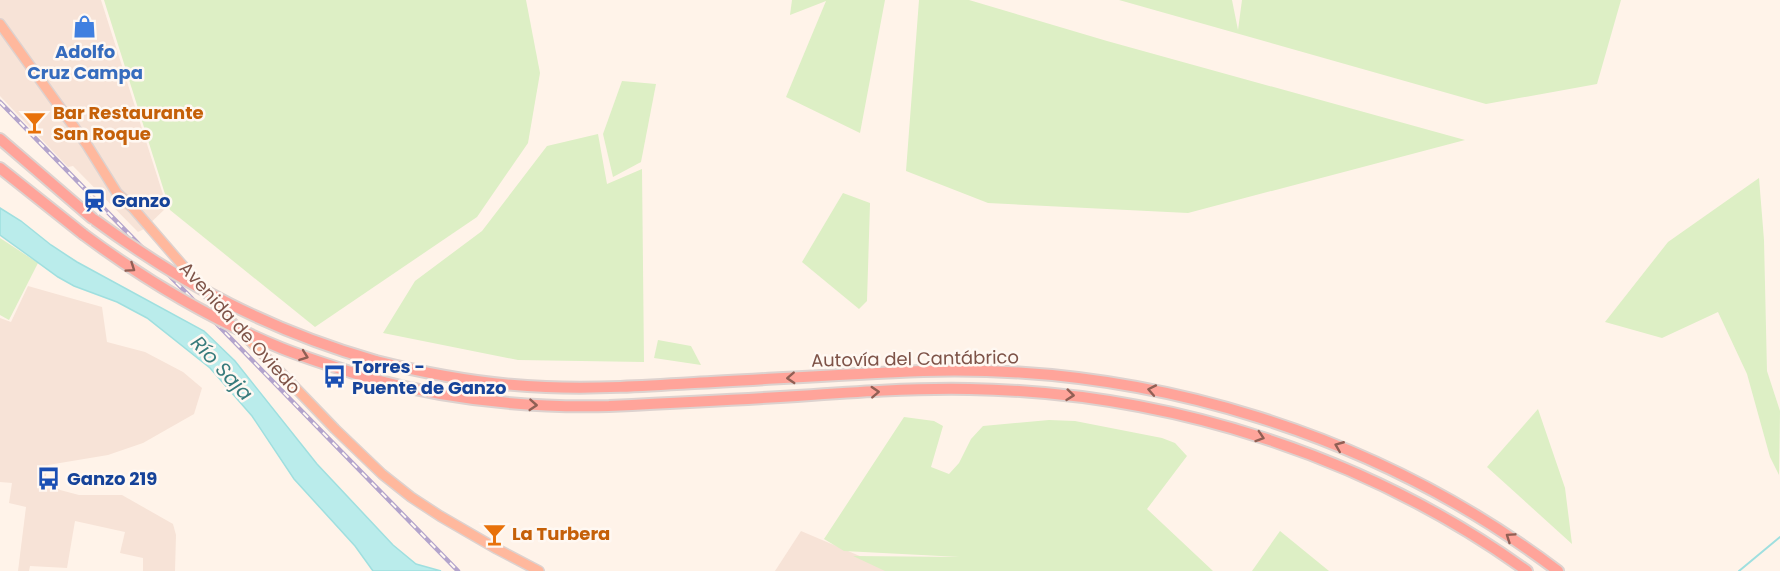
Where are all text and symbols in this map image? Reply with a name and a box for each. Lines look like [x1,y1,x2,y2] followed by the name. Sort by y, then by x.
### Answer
[72,13,98,39] shop icon: Adolfo Cruz Campa
[27,39,143,85] place label: Adolfo Cruz Campa
[53,100,204,146] place label: Bar Restaurante San Roque
[22,110,48,136] bar icon: Bar Restaurante San Roque
[81,188,107,214] station icon: Ganzo
[112,188,170,213] place label: Ganzo
[174,256,307,399] street label: Avenida de Oviedo
[125,261,136,272] one-way arrow
[185,329,259,407] water label: Río Saja
[811,344,1019,373] street label: Autovía del Cantábrico
[299,349,309,362] one-way arrow
[352,354,506,400] place label: Torres - Puente de Ganzo
[321,364,347,390] bus stop icon: Torres - Puente de Ganzo
[786,371,795,384] one-way arrow
[1148,384,1158,397] one-way arrow
[870,385,879,398] one-way arrow
[1065,388,1074,401] one-way arrow
[529,398,538,411] one-way arrow
[1254,429,1265,442] one-way arrow
[1334,441,1345,453] one-way arrow
[36,466,62,492] bus stop icon: Ganzo 219
[67,466,157,491] place label: Ganzo 219
[481,521,507,547] bar icon: La Turbera
[512,521,610,546] place label: La Turbera
[1506,534,1517,545] one-way arrow

